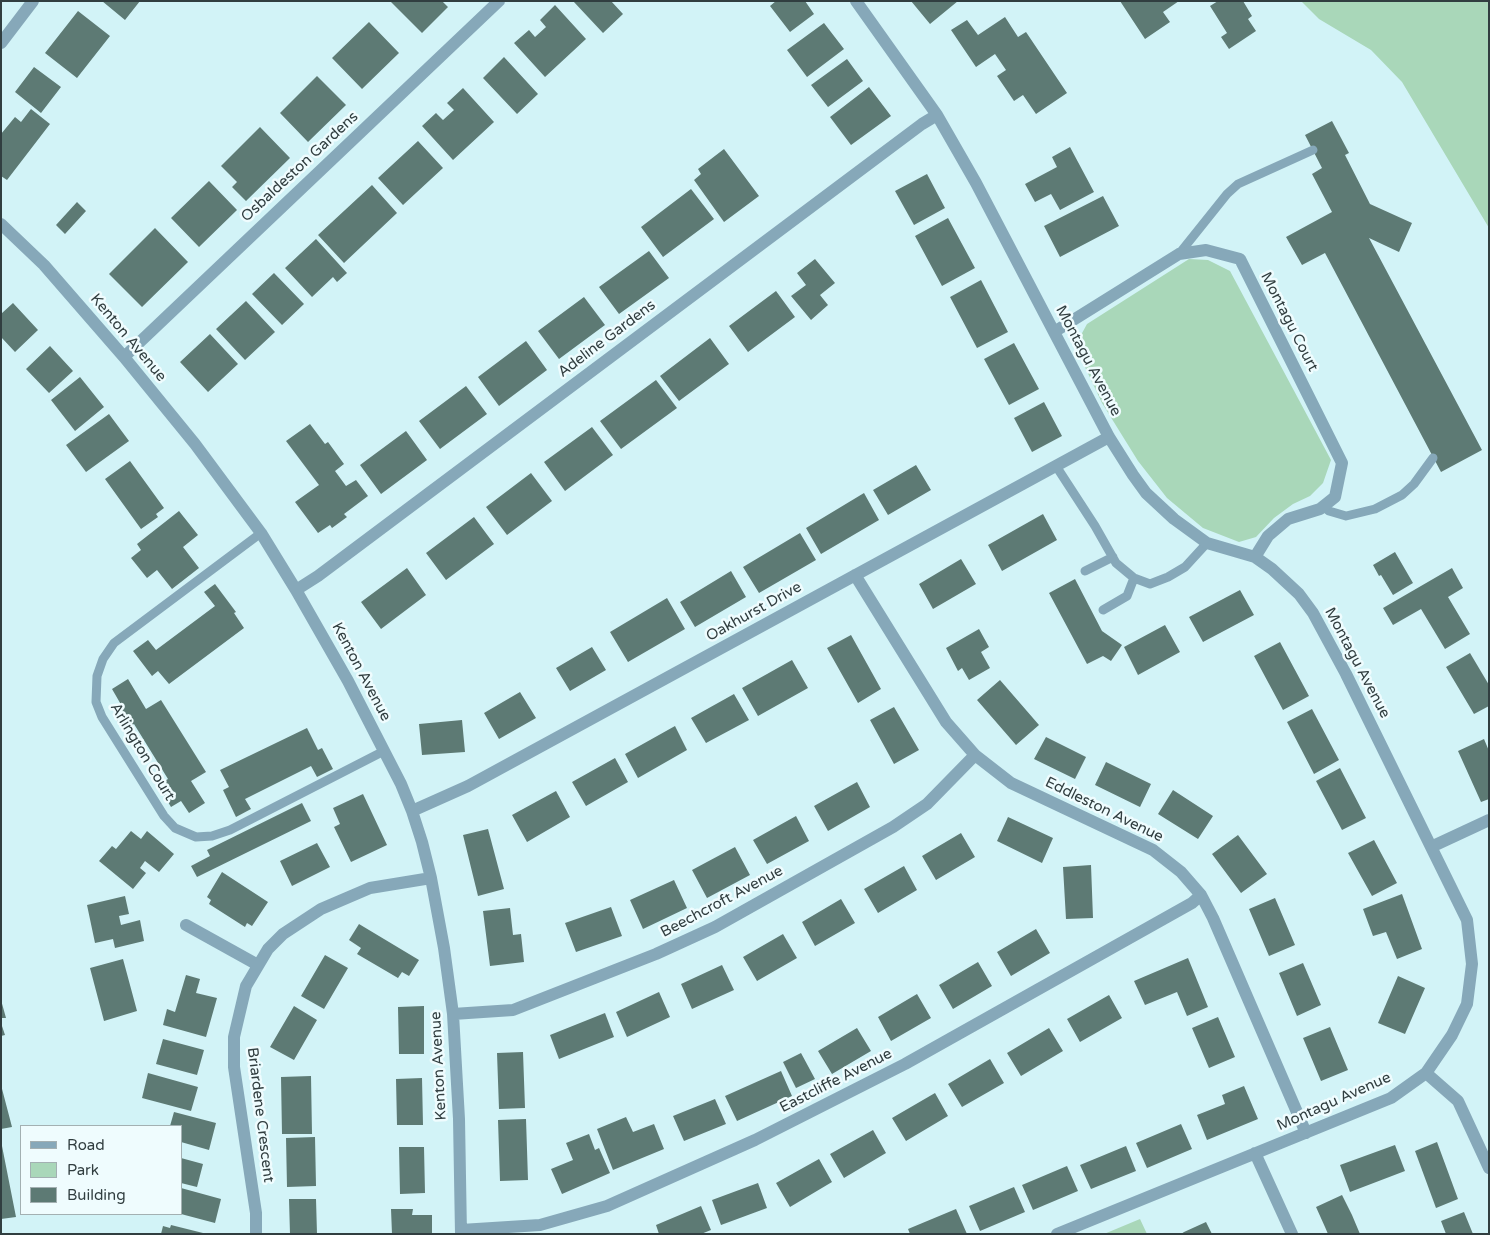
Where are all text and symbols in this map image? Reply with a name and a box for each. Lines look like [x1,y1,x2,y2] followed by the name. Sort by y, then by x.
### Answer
[238,108,362,226] street label: Osbaldeston Gardens
[1256,269,1322,375] street label: Montagu Court
[86,290,170,386] street label: Kenton Avenue
[555,296,659,382] street label: Adeline Gardens
[1051,303,1125,419] street label: Montagu Avenue
[703,578,805,646] street label: Oakhurst Drive
[1320,605,1394,721] street label: Montagu Avenue
[327,620,395,724] street label: Kenton Avenue
[106,700,178,804] street label: Arlington Court
[1042,774,1166,846] street label: Eddleston Avenue
[658,862,786,942] street label: Beechcroft Avenue
[427,1011,451,1121] street label: Kenton Avenue
[777,1045,895,1117] street label: Eastcliffe Avenue
[243,1046,277,1184] street label: Briardene Crescent
[1274,1069,1394,1135] street label: Montagu Avenue
[20,1125,182,1215] legend
[67,1136,105,1154] text: Road
[67,1161,99,1179] text: Park
[67,1186,126,1204] text: Building

